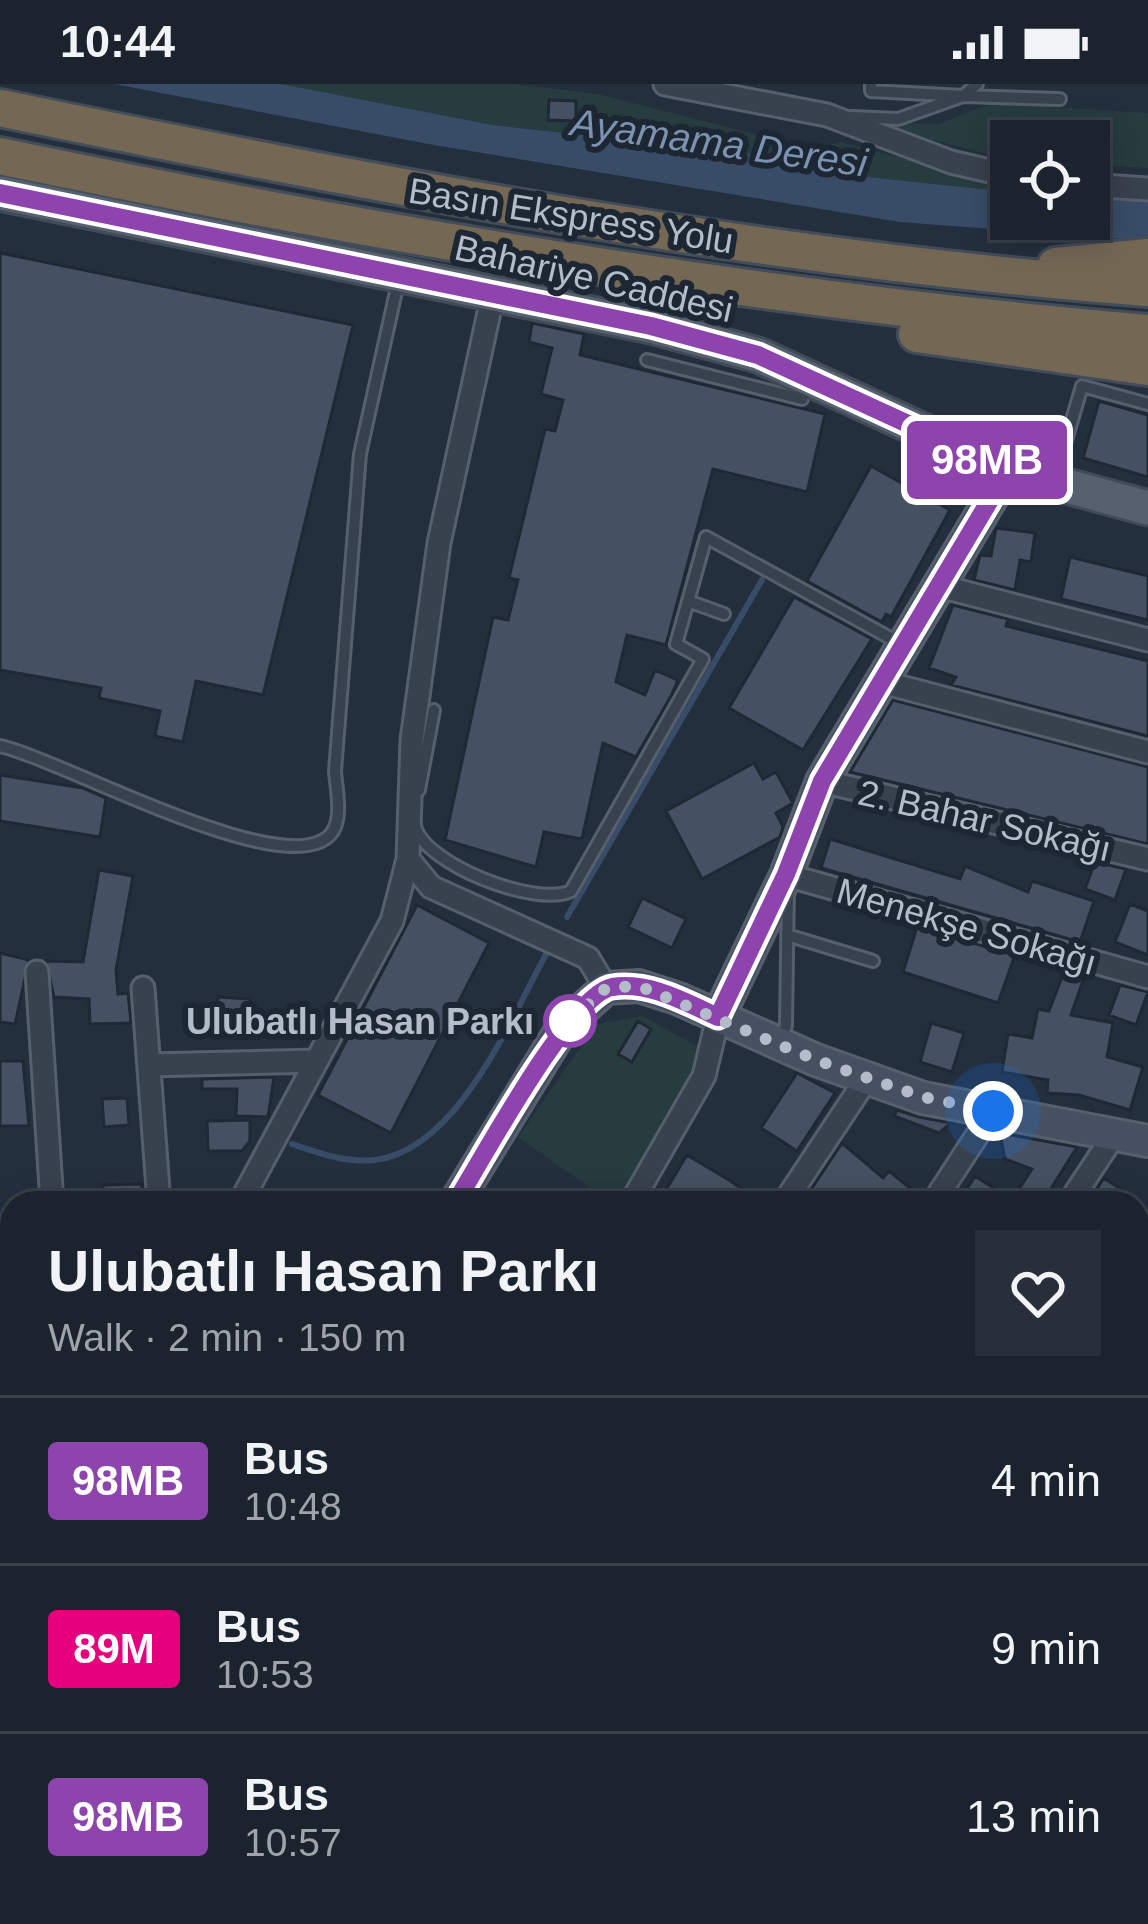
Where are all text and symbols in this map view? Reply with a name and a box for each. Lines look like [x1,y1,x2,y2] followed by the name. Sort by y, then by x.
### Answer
[60,16,175,67] text: 10:44
[566,100,871,185] water label: Ayamama Deresi
[990,120,1110,240] map controls
[990,120,1110,240] button: locate
[406,170,736,261] street label: Basın Ekspress Yolu
[451,227,737,330] street label: Bahariye Caddesi
[903,421,1071,499] line badge: 98MB
[931,436,1043,483] text: 98MB
[854,771,1115,869] street label: 2. Bahar Sokağı
[832,870,1101,983] street label: Menekşe Sokağı
[545,996,595,1046] marker: Ulubatlı Hasan Parkı
[186,1001,534,1042] place label: Ulubatlı Hasan Parkı
[963,1081,1023,1141] your location
[975,1230,1101,1356] button: heart
[48,1239,599,1303] text: Ulubatlı Hasan Parkı
[48,1316,406,1359] text: Walk · 2 min · 150 m
[244,1433,329,1484] text: Bus
[991,1455,1101,1506] text: 4 min
[72,1457,184,1504] text: 98MB
[244,1485,342,1528] text: 10:48
[216,1601,301,1652] text: Bus
[991,1623,1101,1674] text: 9 min
[73,1625,155,1672] text: 89M
[216,1653,314,1696] text: 10:53
[244,1769,329,1820] text: Bus
[966,1791,1101,1842] text: 13 min
[72,1793,184,1840] text: 98MB
[244,1821,342,1864] text: 10:57

